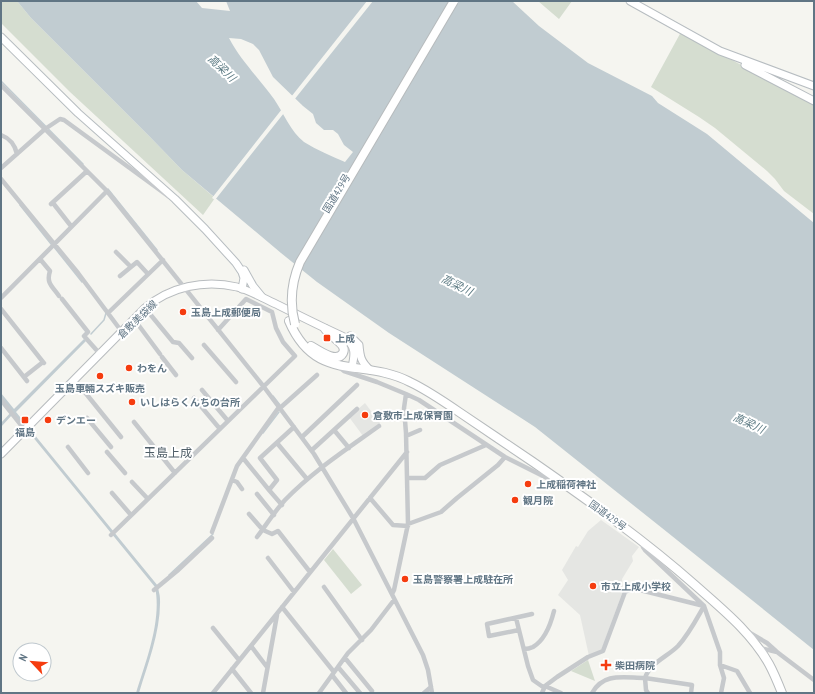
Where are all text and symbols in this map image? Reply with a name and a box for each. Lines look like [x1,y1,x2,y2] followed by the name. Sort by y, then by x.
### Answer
[205,52,239,85] water label: 高梁川
[320,171,353,215] street label: 国道429号
[439,271,476,299] water label: 高梁川
[115,297,160,341] street label: 倉敷美袋線
[191,306,261,319] place label: 玉島上成郵便局
[178,307,188,317] marker: 玉島上成郵便局
[335,332,355,345] place label: 上成
[322,333,332,343] marker: 上成
[137,362,167,375] place label: わをん
[124,363,134,373] marker: わをん
[95,371,105,381] marker: 玉島車輛スズキ販売
[55,382,145,395] place label: 玉島車輛スズキ販売
[140,396,240,409] place label: いしはらくんちの台所
[127,397,137,407] marker: いしはらくんちの台所
[373,409,453,422] place label: 倉敷市上成保育園
[360,410,370,420] marker: 倉敷市上成保育園
[731,410,768,437] water label: 高梁川
[56,414,96,427] place label: デンエー
[20,415,30,425] marker: 福島
[43,415,53,425] marker: デンエー
[15,426,35,439] place label: 福島
[144,445,192,460] district label: 玉島上成
[536,478,597,491] place label: 上成稲荷神社
[523,479,533,489] marker: 上成稲荷神社
[523,494,553,507] place label: 観月院
[510,495,520,505] marker: 観月院
[586,497,629,533] street label: 国道429号
[413,573,513,586] place label: 玉島警察署上成駐在所
[400,574,410,584] marker: 玉島警察署上成駐在所
[601,580,671,593] place label: 市立上成小学校
[588,581,598,591] marker: 市立上成小学校
[12,642,52,682] north arrow
[15,652,31,663] text: N
[600,659,612,671] marker: 柴田病院
[615,659,655,672] place label: 柴田病院

